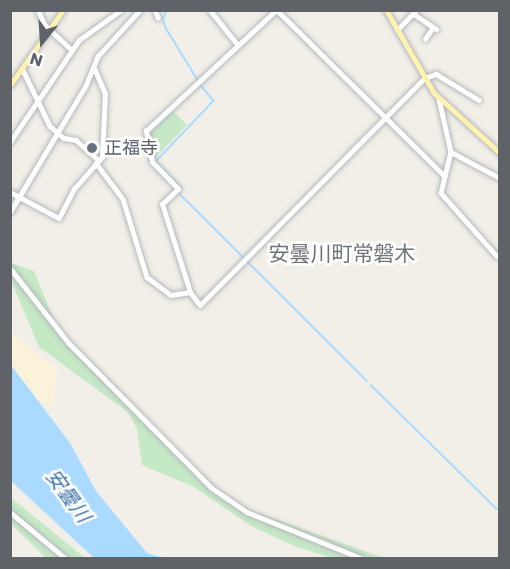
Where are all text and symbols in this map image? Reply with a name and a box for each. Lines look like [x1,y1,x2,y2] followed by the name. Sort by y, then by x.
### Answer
[12,12,72,72] north arrow
[27,47,46,72] text: N
[104,137,158,159] place label: 正福寺
[85,141,99,155] marker: 正福寺
[269,241,415,267] district label: 安曇川町常磐木
[41,465,95,527] water label: 安曇川

